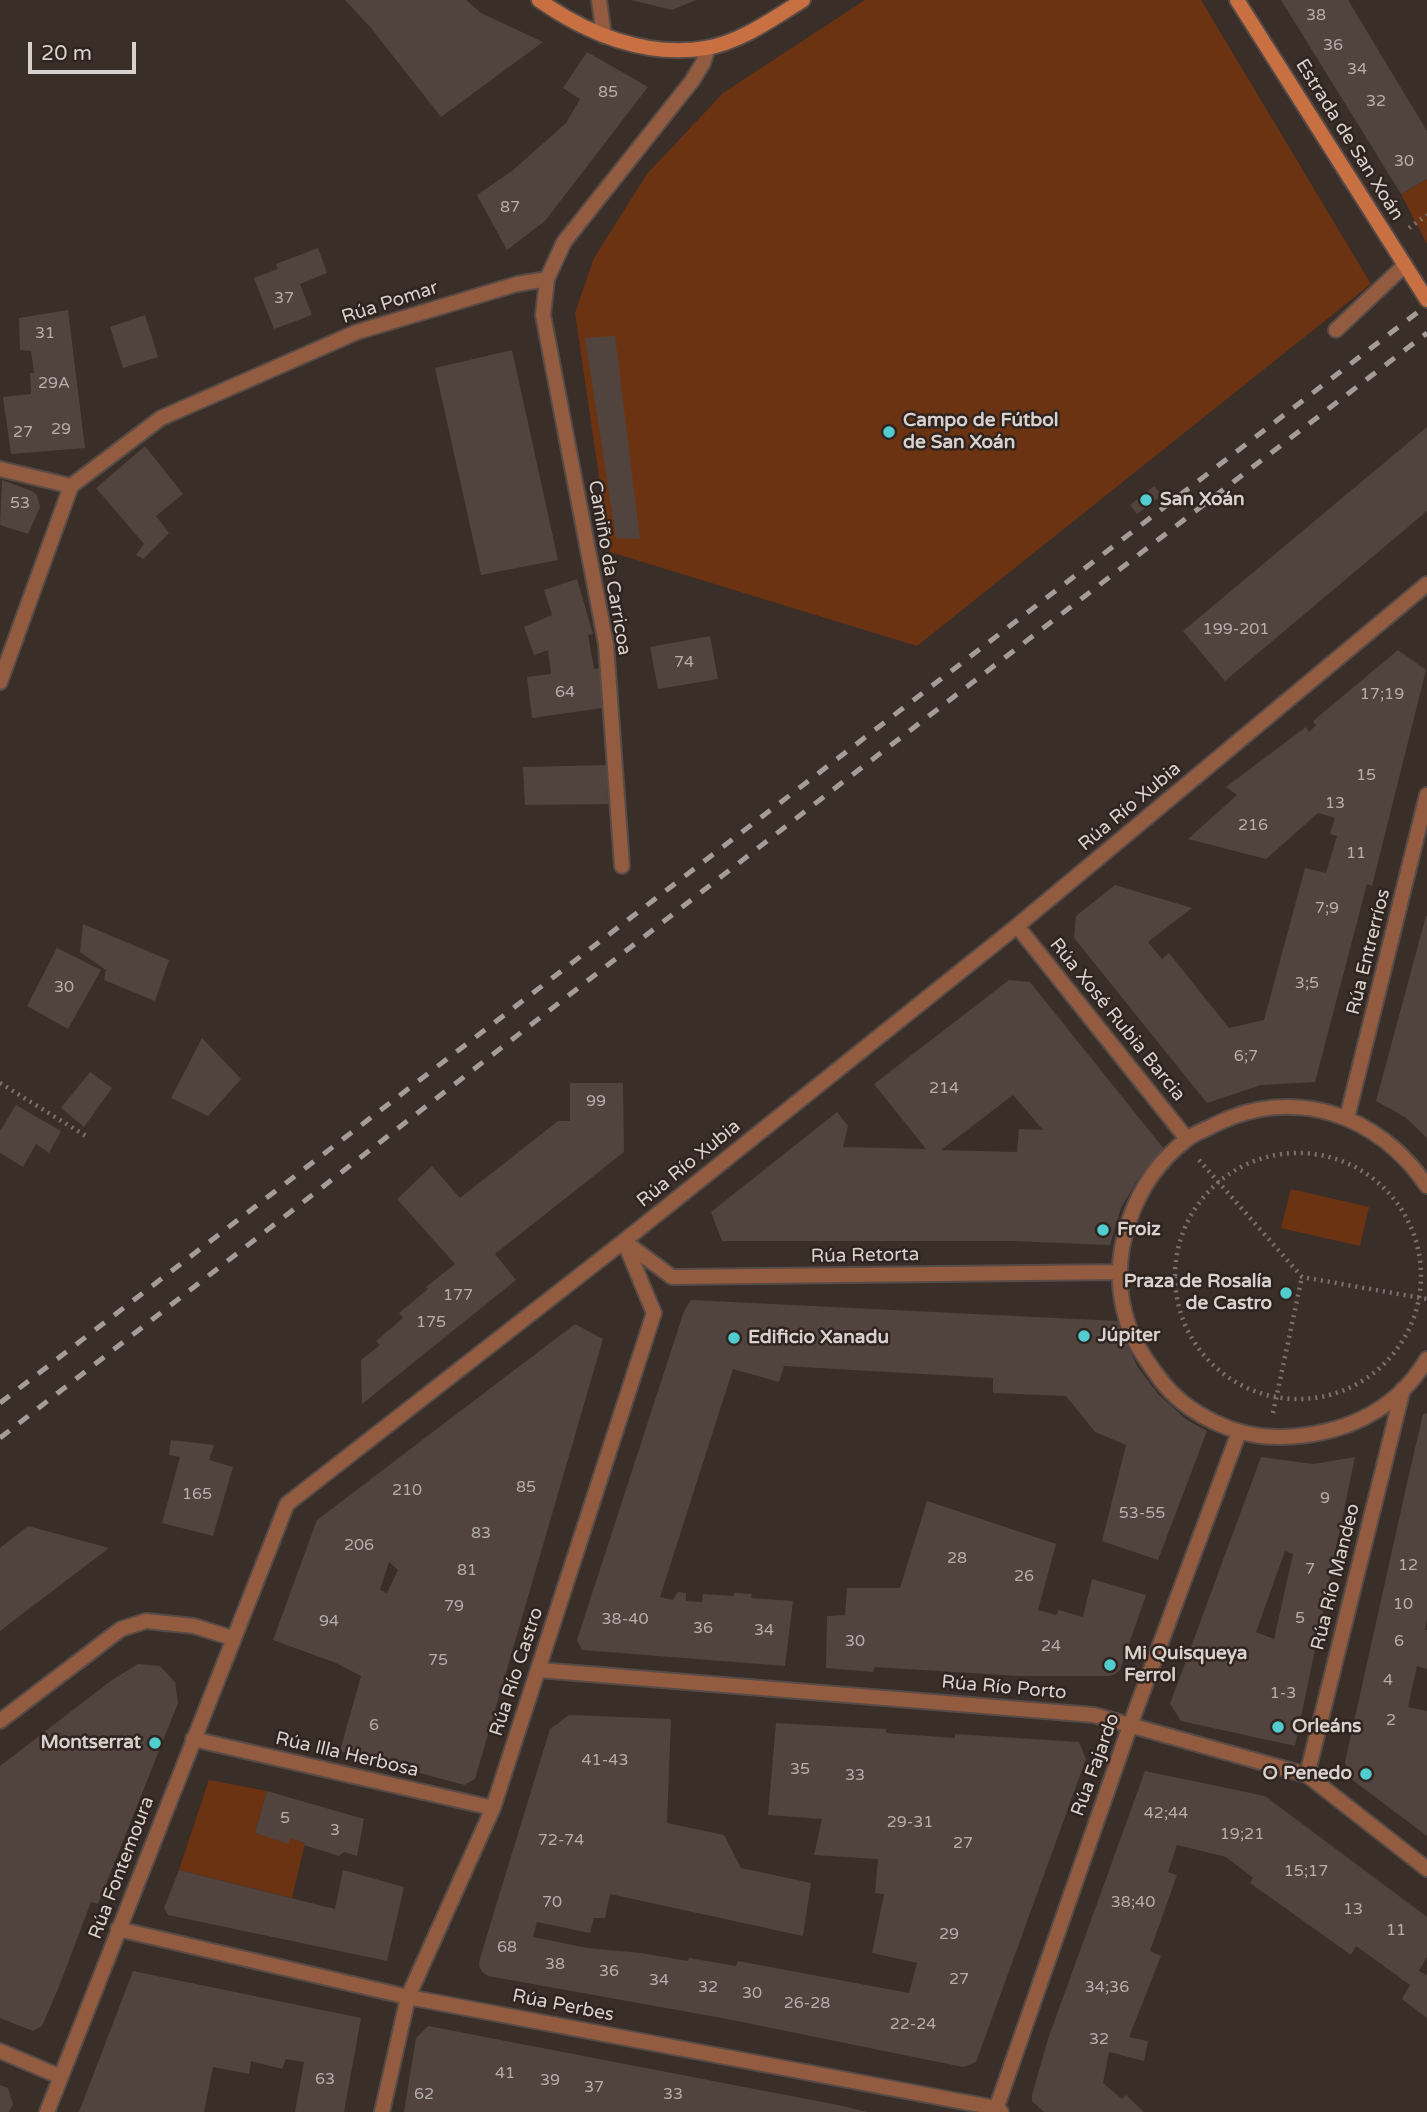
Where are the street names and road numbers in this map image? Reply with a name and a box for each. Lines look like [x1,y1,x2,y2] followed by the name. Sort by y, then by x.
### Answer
[1290,55,1408,225] street label: Estrada de San Xoán
[339,277,441,329] street label: Rúa Pomar
[582,479,636,657] street label: Camiño da Carricoa
[1074,758,1186,856] street label: Rúa Río Xubia
[1342,887,1396,1017] street label: Rúa Entrerríos
[1044,934,1190,1106] street label: Rúa Xosé Rubia Barcia
[633,1115,745,1213] street label: Rúa Río Xubia
[810,1244,920,1268] street label: Rúa Retorta
[1307,1501,1365,1653] street label: Rúa Río Mandeo
[485,1605,549,1739] street label: Rúa Río Castro
[941,1671,1067,1705] street label: Rúa Río Porto
[1067,1711,1125,1819] street label: Rúa Fajardo
[273,1727,421,1783] street label: Rúa Illa Herbosa
[84,1794,160,1942] street label: Rúa Fontemoura
[510,1985,616,2027] street label: Rúa Perbes

